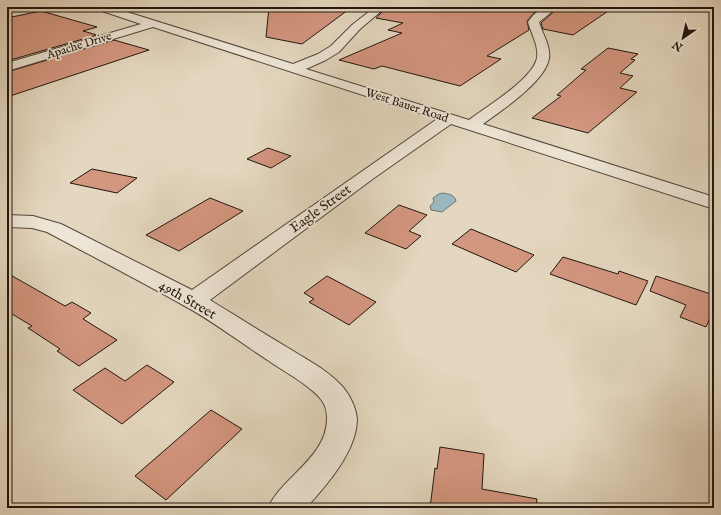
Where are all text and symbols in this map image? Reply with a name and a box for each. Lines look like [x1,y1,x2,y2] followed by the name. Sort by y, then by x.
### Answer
[663,18,703,58] north arrow
[44,28,114,64] street label: Apache Drive
[670,37,687,54] text: N
[363,85,451,126] street label: West Bauer Road
[286,180,355,237] street label: Eagle Street
[156,276,219,324] street label: 49th Street

